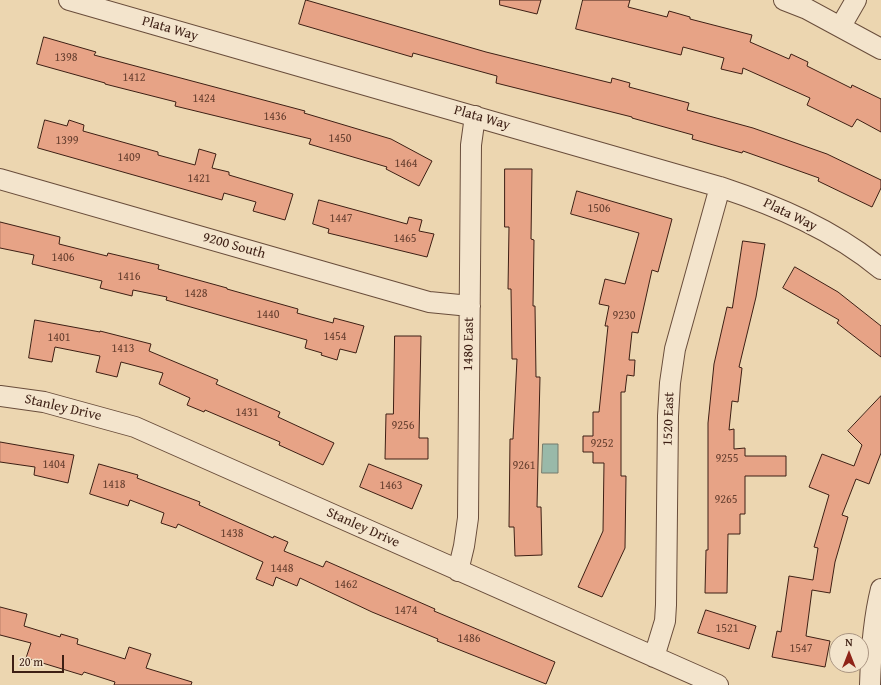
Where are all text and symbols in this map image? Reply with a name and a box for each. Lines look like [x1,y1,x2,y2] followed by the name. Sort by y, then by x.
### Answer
[140,13,200,45] street label: Plata Way
[54,51,78,65] house number: 1398
[122,71,146,85] house number: 1412
[192,92,216,106] house number: 1424
[452,102,512,134] street label: Plata Way
[263,110,287,124] house number: 1436
[328,132,352,146] house number: 1450
[55,134,79,148] house number: 1399
[117,151,141,165] house number: 1409
[394,157,418,171] house number: 1464
[187,172,211,186] house number: 1421
[760,195,820,235] street label: Plata Way
[587,202,611,216] house number: 1506
[329,212,353,226] house number: 1447
[201,229,267,263] street label: 9200 South
[393,232,417,246] house number: 1465
[51,251,75,265] house number: 1406
[117,270,141,284] house number: 1416
[184,287,208,301] house number: 1428
[256,308,280,322] house number: 1440
[612,309,636,323] house number: 9230
[460,317,478,371] street label: 1480 East
[323,330,347,344] house number: 1454
[47,331,71,345] house number: 1401
[111,342,135,356] house number: 1413
[23,391,103,425] street label: Stanley Drive
[660,392,678,446] street label: 1520 East
[235,406,259,420] house number: 1431
[391,419,415,433] house number: 9256
[590,437,614,451] house number: 9252
[715,452,739,466] house number: 9255
[42,458,66,472] house number: 1404
[512,459,536,473] house number: 9261
[102,478,126,492] house number: 1418
[379,479,403,493] house number: 1463
[714,493,738,507] house number: 9265
[324,504,402,552] street label: Stanley Drive
[220,527,244,541] house number: 1438
[270,562,294,576] house number: 1448
[334,578,358,592] house number: 1462
[394,604,418,618] house number: 1474
[715,622,739,636] house number: 1521
[457,632,481,646] house number: 1486
[829,633,869,673] north arrow
[845,634,853,650] text: N
[789,642,813,656] house number: 1547
[14,647,66,673] scale bar
[19,653,43,670] text: 20 m

